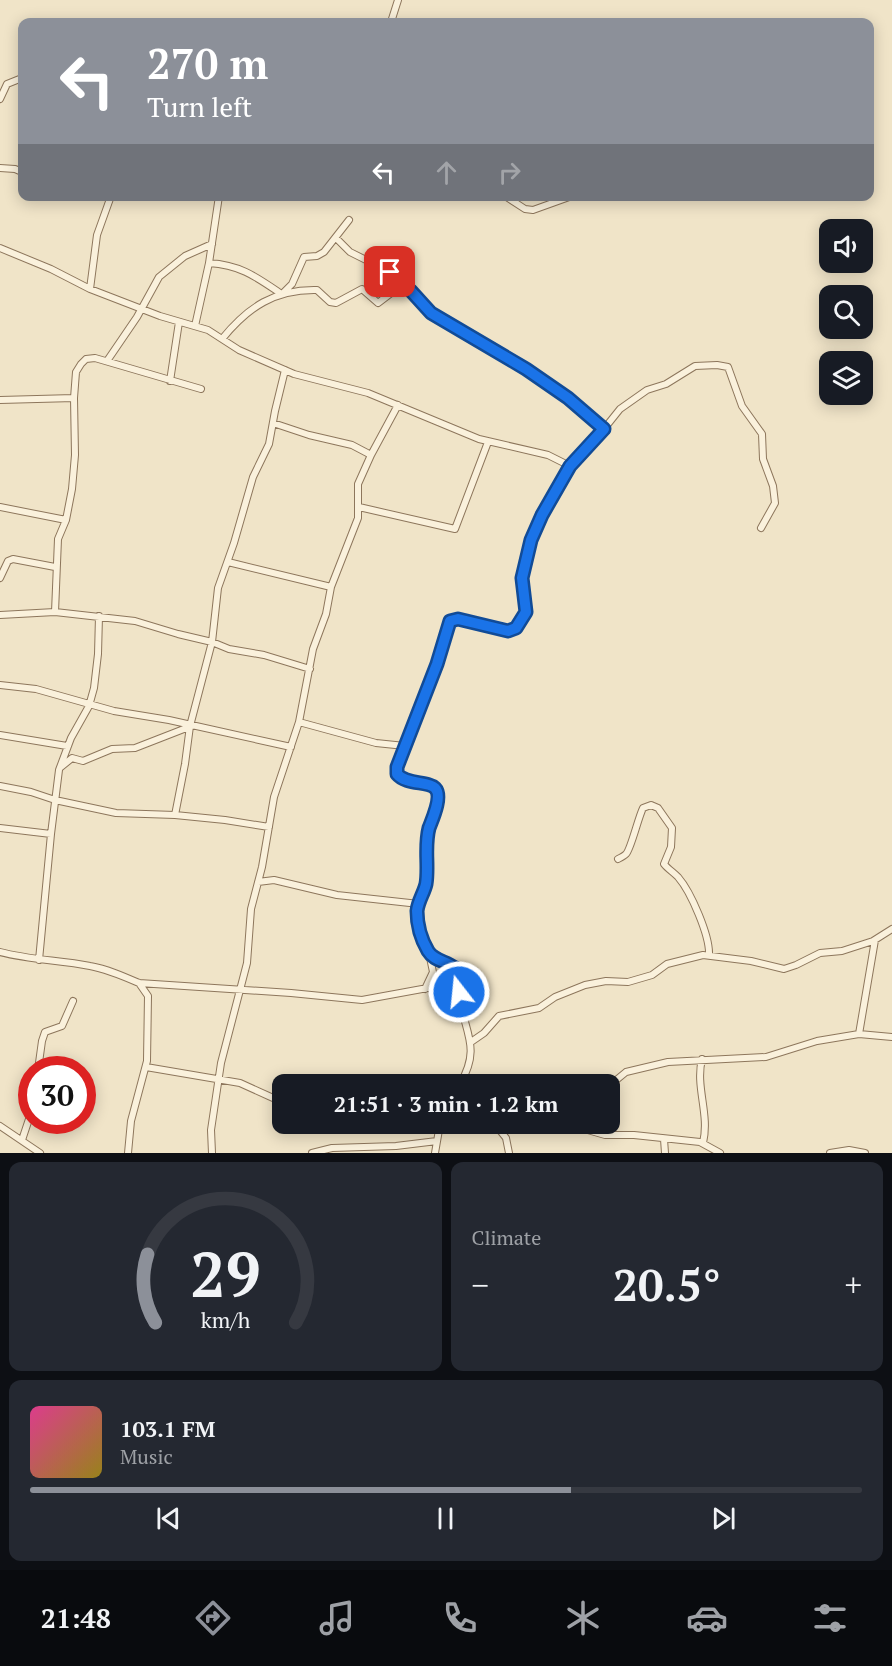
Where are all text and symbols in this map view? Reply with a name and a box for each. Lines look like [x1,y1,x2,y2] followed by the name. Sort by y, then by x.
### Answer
[147,35,268,91] text: 270 m
[48,42,126,120] icon: left
[147,89,252,125] text: Turn left
[367,156,400,189] icon: left
[430,156,463,189] icon: ahead
[493,156,526,189] icon: right
[819,219,873,405] map controls
[819,219,873,273] button: sound
[364,246,415,297] pin
[373,255,406,288] icon: arrive
[819,285,873,339] button: search
[819,351,873,405] button: layers
[427,960,491,1024] position arrow
[18,1056,96,1134] speed limit sign: 30
[334,1089,558,1118] text: 21:51 · 3 min · 1.2 km
[472,1224,541,1251] text: Climate
[190,1232,261,1315] text: 29
[613,1254,721,1314] text: 20.5°
[472,1263,489,1306] text: −
[844,1263,862,1306] text: +
[200,1307,250,1335] text: km/h
[120,1414,215,1443] text: 103.1 FM
[120,1443,173,1470] text: Music
[152,1502,185,1535] icon: previous
[429,1502,462,1535] icon: pause
[707,1502,740,1535] icon: next
[192,1597,234,1639] icon: directions
[316,1597,358,1639] icon: music
[439,1597,481,1639] icon: phone
[562,1597,604,1639] icon: climate
[686,1597,728,1639] icon: car
[809,1597,851,1639] icon: filters
[41,1600,111,1636] text: 21:48

